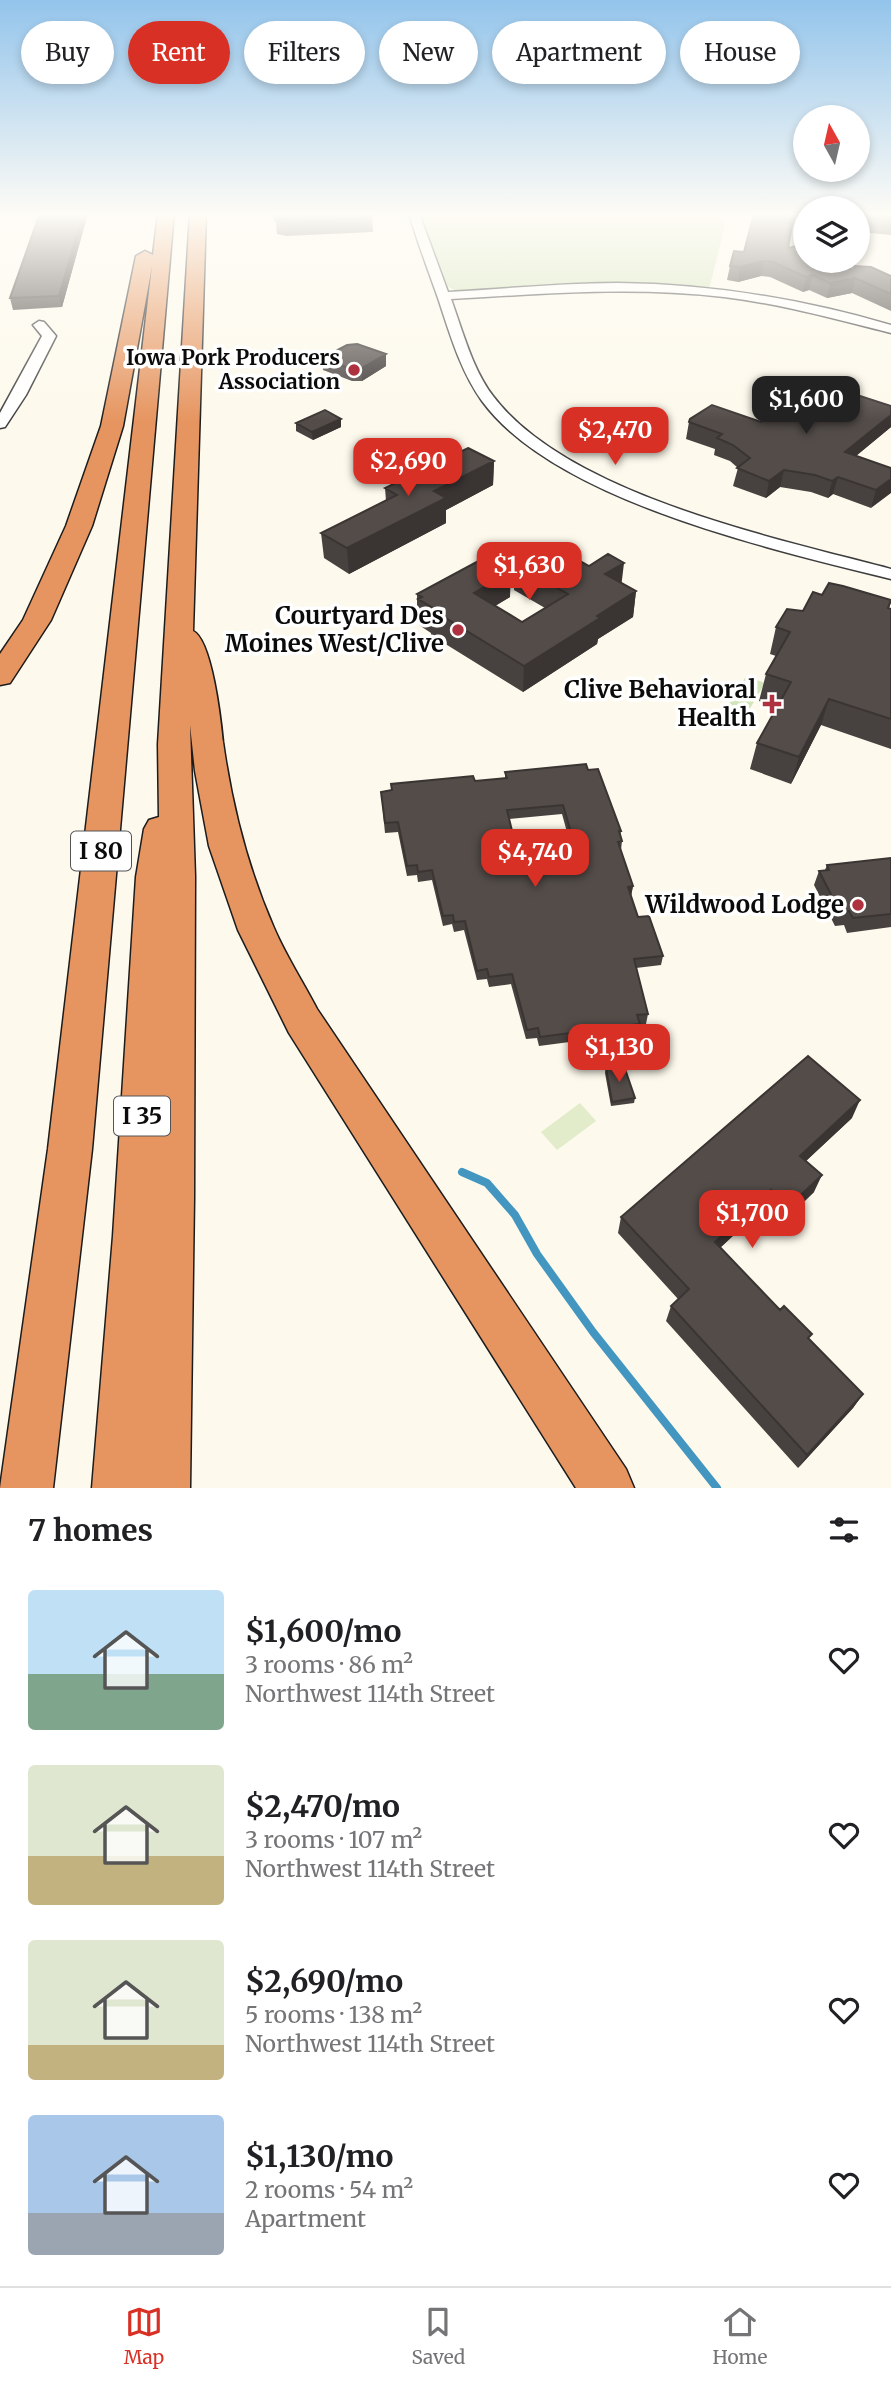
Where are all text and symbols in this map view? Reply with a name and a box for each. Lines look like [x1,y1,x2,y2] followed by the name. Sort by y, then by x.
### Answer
[21,21,114,84] chip: Buy
[128,21,230,84] chip: Rent
[244,21,365,84] chip: Filters
[379,21,478,84] chip: New
[492,21,666,84] chip: Apartment
[680,21,800,84] chip: House
[793,105,870,182] north arrow
[793,105,870,273] map controls
[793,196,870,273] button: layers
[126,344,340,395] place label: Iowa Pork Producers Association
[346,362,362,378] marker: Iowa Pork Producers Association
[749,376,863,436] pin: $1,600
[768,384,844,413] text: $1,600
[558,407,672,467] pin: $2,470
[578,415,652,444] text: $2,470
[351,438,465,498] pin: $2,690
[369,446,447,475] text: $2,690
[472,542,586,602] pin: $1,630
[493,550,565,579] text: $1,630
[225,600,444,659] place label: Courtyard Des Moines West/Clive
[450,622,466,638] marker: Courtyard Des Moines West/Clive
[564,674,756,733] place label: Clive Behavioral Health
[762,694,782,714] marker: Clive Behavioral Health
[478,830,592,889] pin: $4,740
[71,832,131,870] road number: I 80
[497,837,573,866] text: $4,740
[644,889,844,920] place label: Wildwood Lodge
[850,897,866,913] marker: Wildwood Lodge
[562,1024,676,1084] pin: $1,130
[584,1032,654,1061] text: $1,130
[114,1096,170,1135] road number: I 35
[695,1190,809,1250] pin: $1,700
[715,1198,789,1227] text: $1,700
[28,1511,153,1549] text: 7 homes
[825,1511,863,1549] icon: filters
[245,1612,401,1650] text: $1,600/mo
[84,1618,168,1702] icon: home
[825,1641,863,1679] icon: heart
[245,1650,413,1679] text: 3 rooms · 86 m²
[245,1679,495,1708] text: Northwest 114th Street
[245,1787,400,1825] text: $2,470/mo
[84,1793,168,1877] icon: home
[825,1816,863,1854] icon: heart
[245,1825,422,1854] text: 3 rooms · 107 m²
[245,1854,495,1883] text: Northwest 114th Street
[245,1962,403,2000] text: $2,690/mo
[84,1968,168,2052] icon: home
[825,1991,863,2029] icon: heart
[245,2000,422,2029] text: 5 rooms · 138 m²
[245,2029,495,2058] text: Northwest 114th Street
[245,2137,394,2175] text: $1,130/mo
[84,2143,168,2227] icon: home
[825,2166,863,2204] icon: heart
[245,2175,413,2204] text: 2 rooms · 54 m²
[245,2204,366,2233] text: Apartment
[124,2303,164,2369] tab: Map
[411,2303,465,2369] tab: Saved
[713,2303,767,2369] tab: Home

